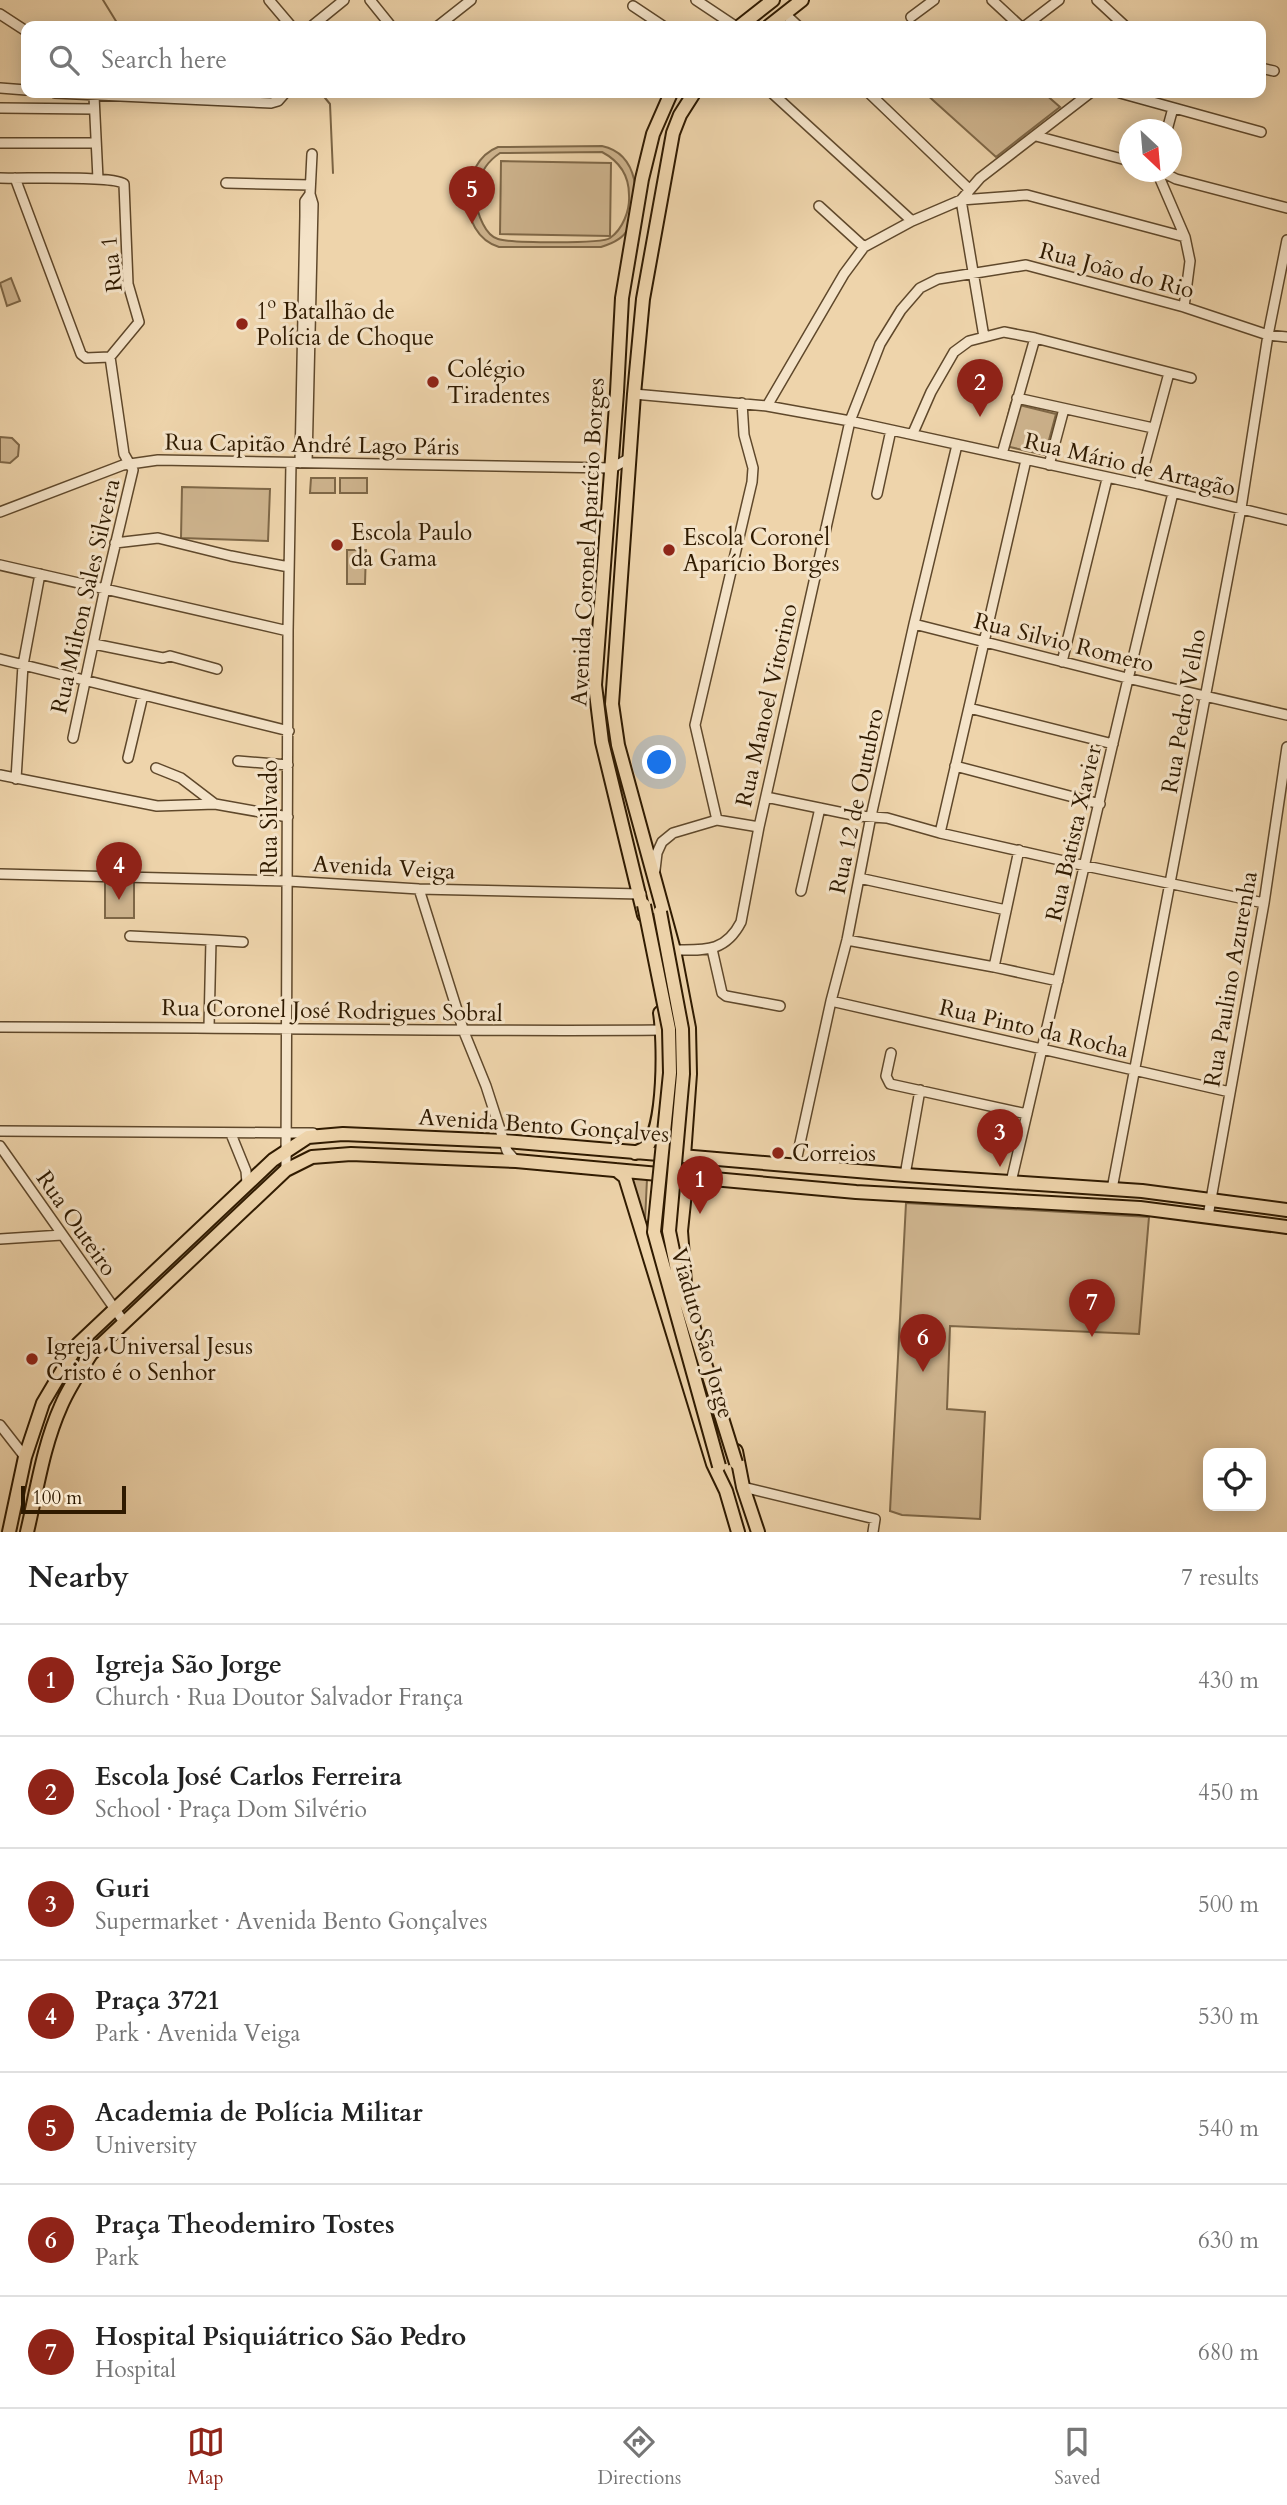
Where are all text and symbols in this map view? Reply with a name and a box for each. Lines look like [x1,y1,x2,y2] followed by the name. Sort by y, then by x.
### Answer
[21,21,1266,98] search box
[45,41,83,79] icon: search
[101,42,227,77] text: Search here
[1119,119,1182,182] north arrow
[449,166,495,224] pin: 5
[93,234,130,294] street label: Rua 1
[1036,235,1198,306] street label: Rua João do Rio
[256,296,434,353] place label: 1º Batalhão de Polícia de Choque
[234,316,250,332] marker: 1º Batalhão de Polícia de Choque
[447,354,550,411] place label: Colégio Tiradentes
[957,359,1003,417] pin: 2
[425,374,441,390] marker: Colégio Tiradentes
[563,377,612,707] street label: Avenida Coronel Aparício Borges
[1021,425,1239,504] street label: Rua Mário de Artagão
[164,426,460,463] street label: Rua Capitão André Lago Páris
[43,476,128,717] street label: Rua Milton Sales Silveira
[351,517,472,574] place label: Escola Paulo da Gama
[683,522,839,579] place label: Escola Coronel Aparício Borges
[329,537,345,553] marker: Escola Paulo da Gama
[661,542,677,558] marker: Escola Coronel Aparício Borges
[728,600,805,810] street label: Rua Manoel Vitorino
[971,605,1157,680] street label: Rua Silvio Romero
[1154,627,1213,796] street label: Rua Pedro Velho
[822,706,891,897] street label: Rua 12 de Outubro
[1038,741,1109,924] street label: Rua Batista Xavier
[642,745,676,779] your location
[254,760,285,874] street label: Rua Silvado
[96,842,142,900] pin: 4
[312,848,456,887] street label: Avenida Veiga
[1196,869,1265,1089] street label: Rua Paulino Azurenha
[161,992,503,1029] street label: Rua Coronel José Rodrigues Sobral
[936,992,1132,1065] street label: Rua Pinto da Rocha
[418,1101,670,1150] street label: Avenida Bento Gonçalves
[977,1109,1023,1167] pin: 3
[792,1138,876,1169] place label: Correios
[770,1145,786,1161] marker: Correios
[677,1156,723,1214] pin: 1
[29,1164,124,1282] street label: Rua Outeiro
[663,1244,742,1422] street label: Viaduto São Jorge
[1069,1279,1115,1337] pin: 7
[900,1314,946,1372] pin: 6
[46,1331,253,1388] place label: Igreja Universal Jesus Cristo é o Senhor
[24,1351,40,1367] marker: Igreja Universal Jesus Cristo é o Senhor
[1203,1448,1266,1511] map controls
[1203,1448,1266,1511] button: locate
[21,1483,126,1515] scale bar
[32,1485,82,1511] text: 100 m
[28,1557,129,1598] text: Nearby
[1181,1562,1259,1593] text: 7 results
[95,1647,282,1682] text: Igreja São Jorge
[45,1665,57,1696] text: 1
[1198,1665,1259,1696] text: 430 m
[95,1682,463,1713] text: Church · Rua Doutor Salvador França
[95,1759,402,1794] text: Escola José Carlos Ferreira
[45,1777,57,1808] text: 2
[1198,1777,1259,1808] text: 450 m
[95,1794,367,1825] text: School · Praça Dom Silvério
[95,1871,150,1906] text: Guri
[45,1889,57,1920] text: 3
[1198,1889,1259,1920] text: 500 m
[95,1906,487,1937] text: Supermarket · Avenida Bento Gonçalves
[95,1983,221,2018] text: Praça 3721
[45,2001,57,2032] text: 4
[1198,2001,1259,2032] text: 530 m
[95,2018,300,2049] text: Park · Avenida Veiga
[95,2095,423,2130] text: Academia de Polícia Militar
[45,2113,57,2144] text: 5
[1198,2113,1259,2144] text: 540 m
[95,2130,197,2161] text: University
[95,2207,395,2242] text: Praça Theodemiro Tostes
[45,2225,57,2256] text: 6
[1198,2225,1259,2256] text: 630 m
[95,2242,139,2273] text: Park
[95,2319,466,2354] text: Hospital Psiquiátrico São Pedro
[45,2337,57,2368] text: 7
[1198,2337,1259,2368] text: 680 m
[95,2354,176,2385] text: Hospital
[187,2423,225,2491] tab: Map
[598,2423,681,2491] tab: Directions
[1054,2423,1100,2491] tab: Saved

